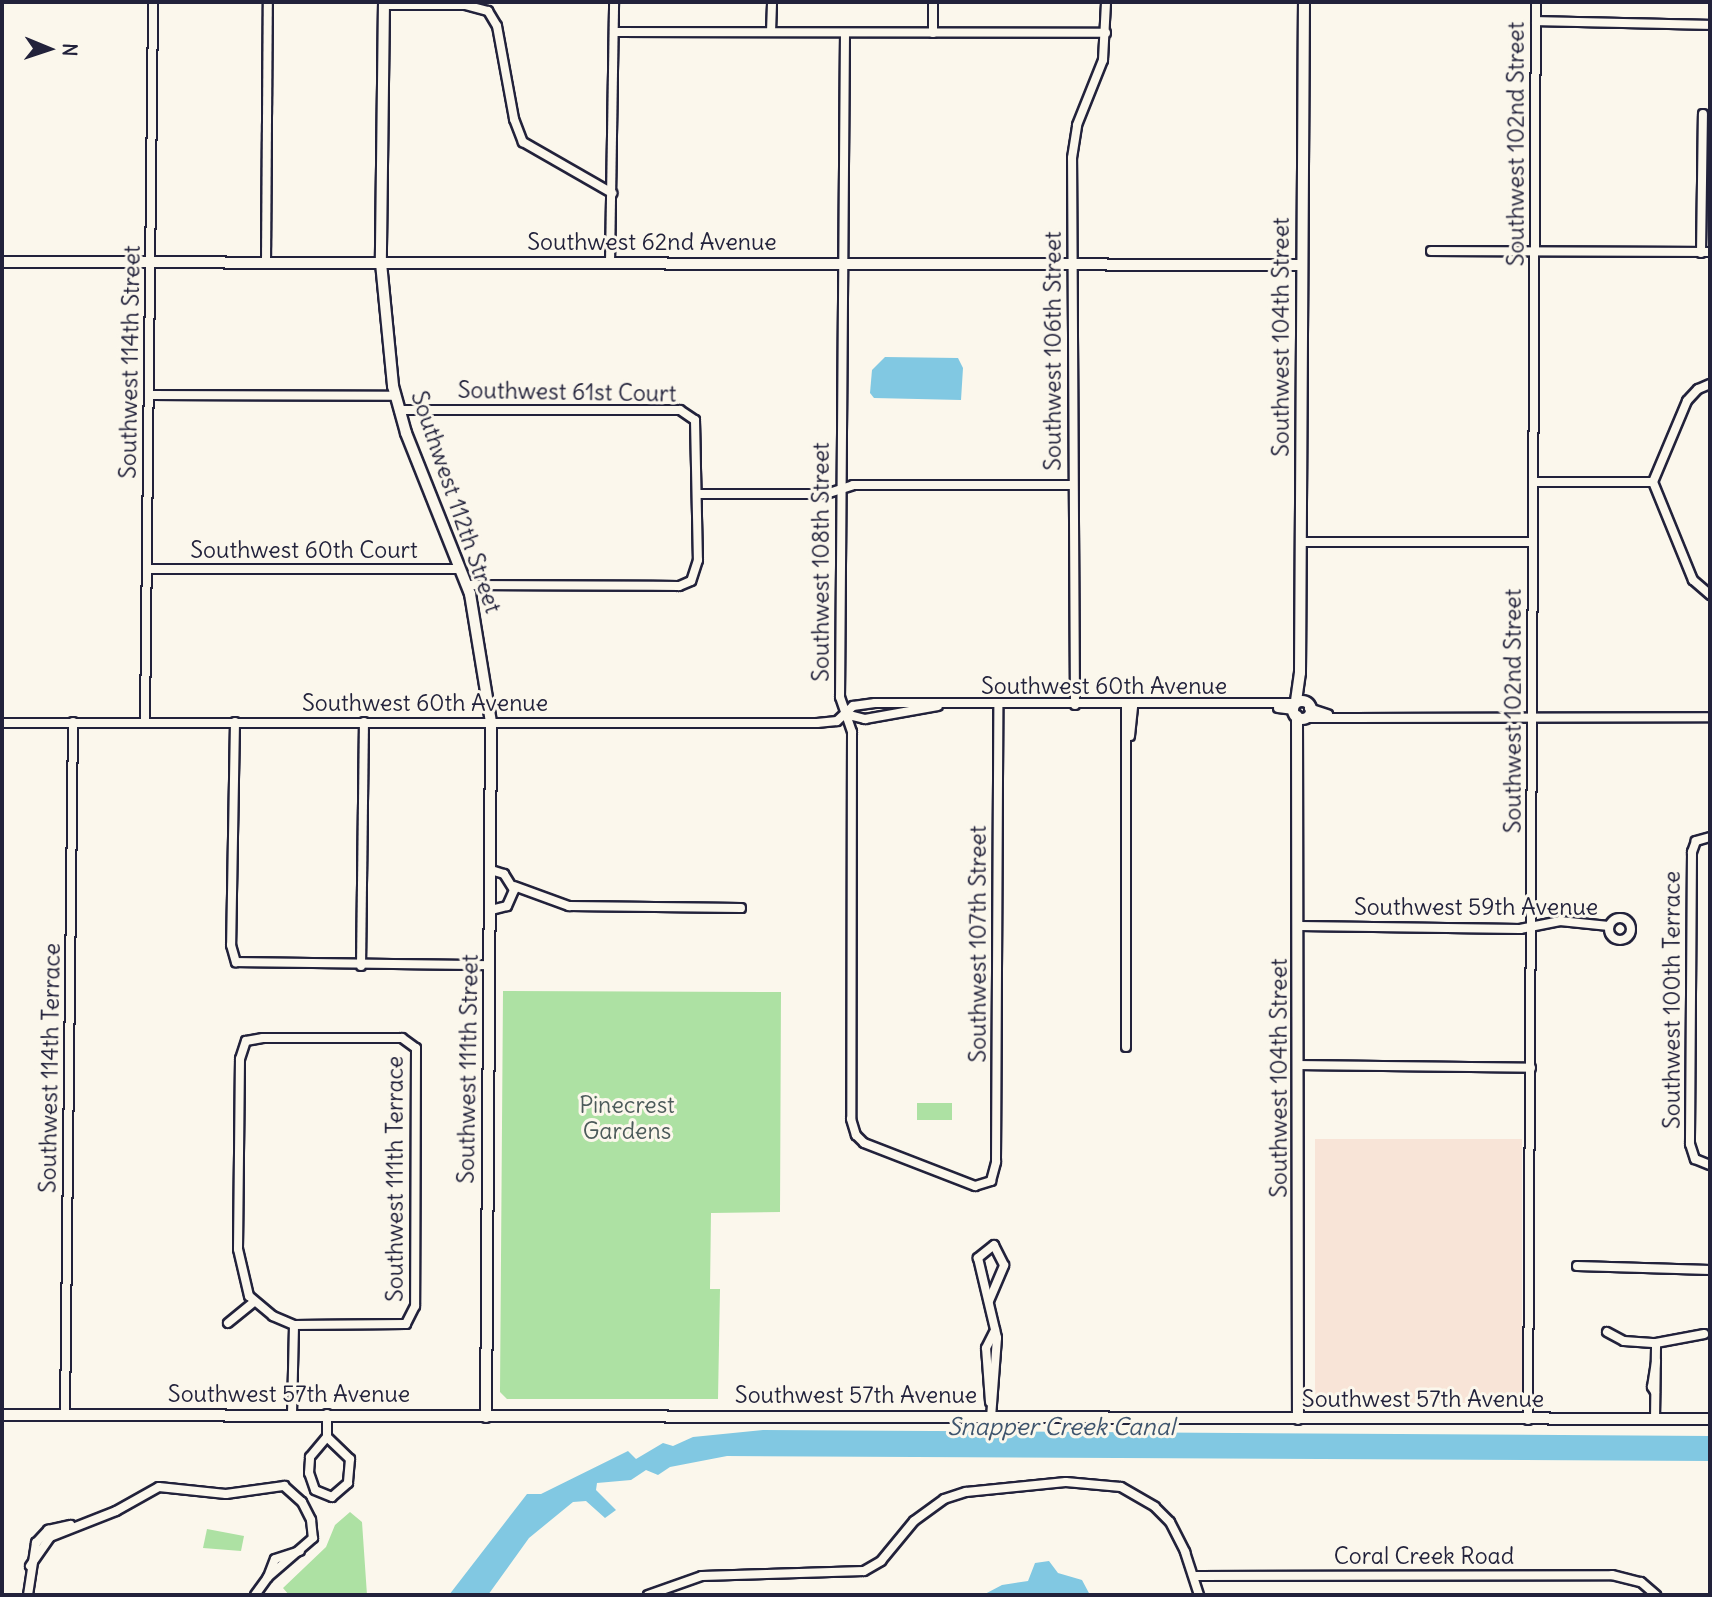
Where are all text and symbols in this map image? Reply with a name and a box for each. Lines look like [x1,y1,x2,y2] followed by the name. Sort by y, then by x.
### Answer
[14,14,84,84] north arrow
[1502,22,1530,266] street label: Southwest 102nd Street
[58,43,82,57] text: N
[1267,217,1295,457] street label: Southwest 104th Street
[527,228,777,256] street label: Southwest 62nd Avenue
[1039,231,1067,471] street label: Southwest 106th Street
[114,245,146,479] street label: Southwest 114th Street
[457,376,677,408] street label: Southwest 61st Court
[405,387,507,617] street label: Southwest 112th Street
[807,442,835,682] street label: Southwest 108th Street
[190,536,418,564] street label: Southwest 60th Court
[1499,589,1527,833] street label: Southwest 102nd Street
[981,672,1227,700] street label: Southwest 60th Avenue
[302,689,548,717] street label: Southwest 60th Avenue
[964,825,992,1063] street label: Southwest 107th Street
[1658,871,1686,1129] street label: Southwest 100th Terrace
[1354,893,1598,921] street label: Southwest 59th Avenue
[34,943,66,1193] street label: Southwest 114th Terrace
[452,954,484,1184] street label: Southwest 111th Street
[1265,958,1293,1198] street label: Southwest 104th Street
[381,1056,409,1302] street label: Southwest 111th Terrace
[579,1091,675,1145] park label: Pinecrest Gardens
[168,1380,410,1408] street label: Southwest 57th Avenue
[735,1381,977,1409] street label: Southwest 57th Avenue
[1302,1385,1544,1413] street label: Southwest 57th Avenue
[947,1413,1175,1441] water label: Snapper Creek Canal
[1334,1542,1514,1570] street label: Coral Creek Road

